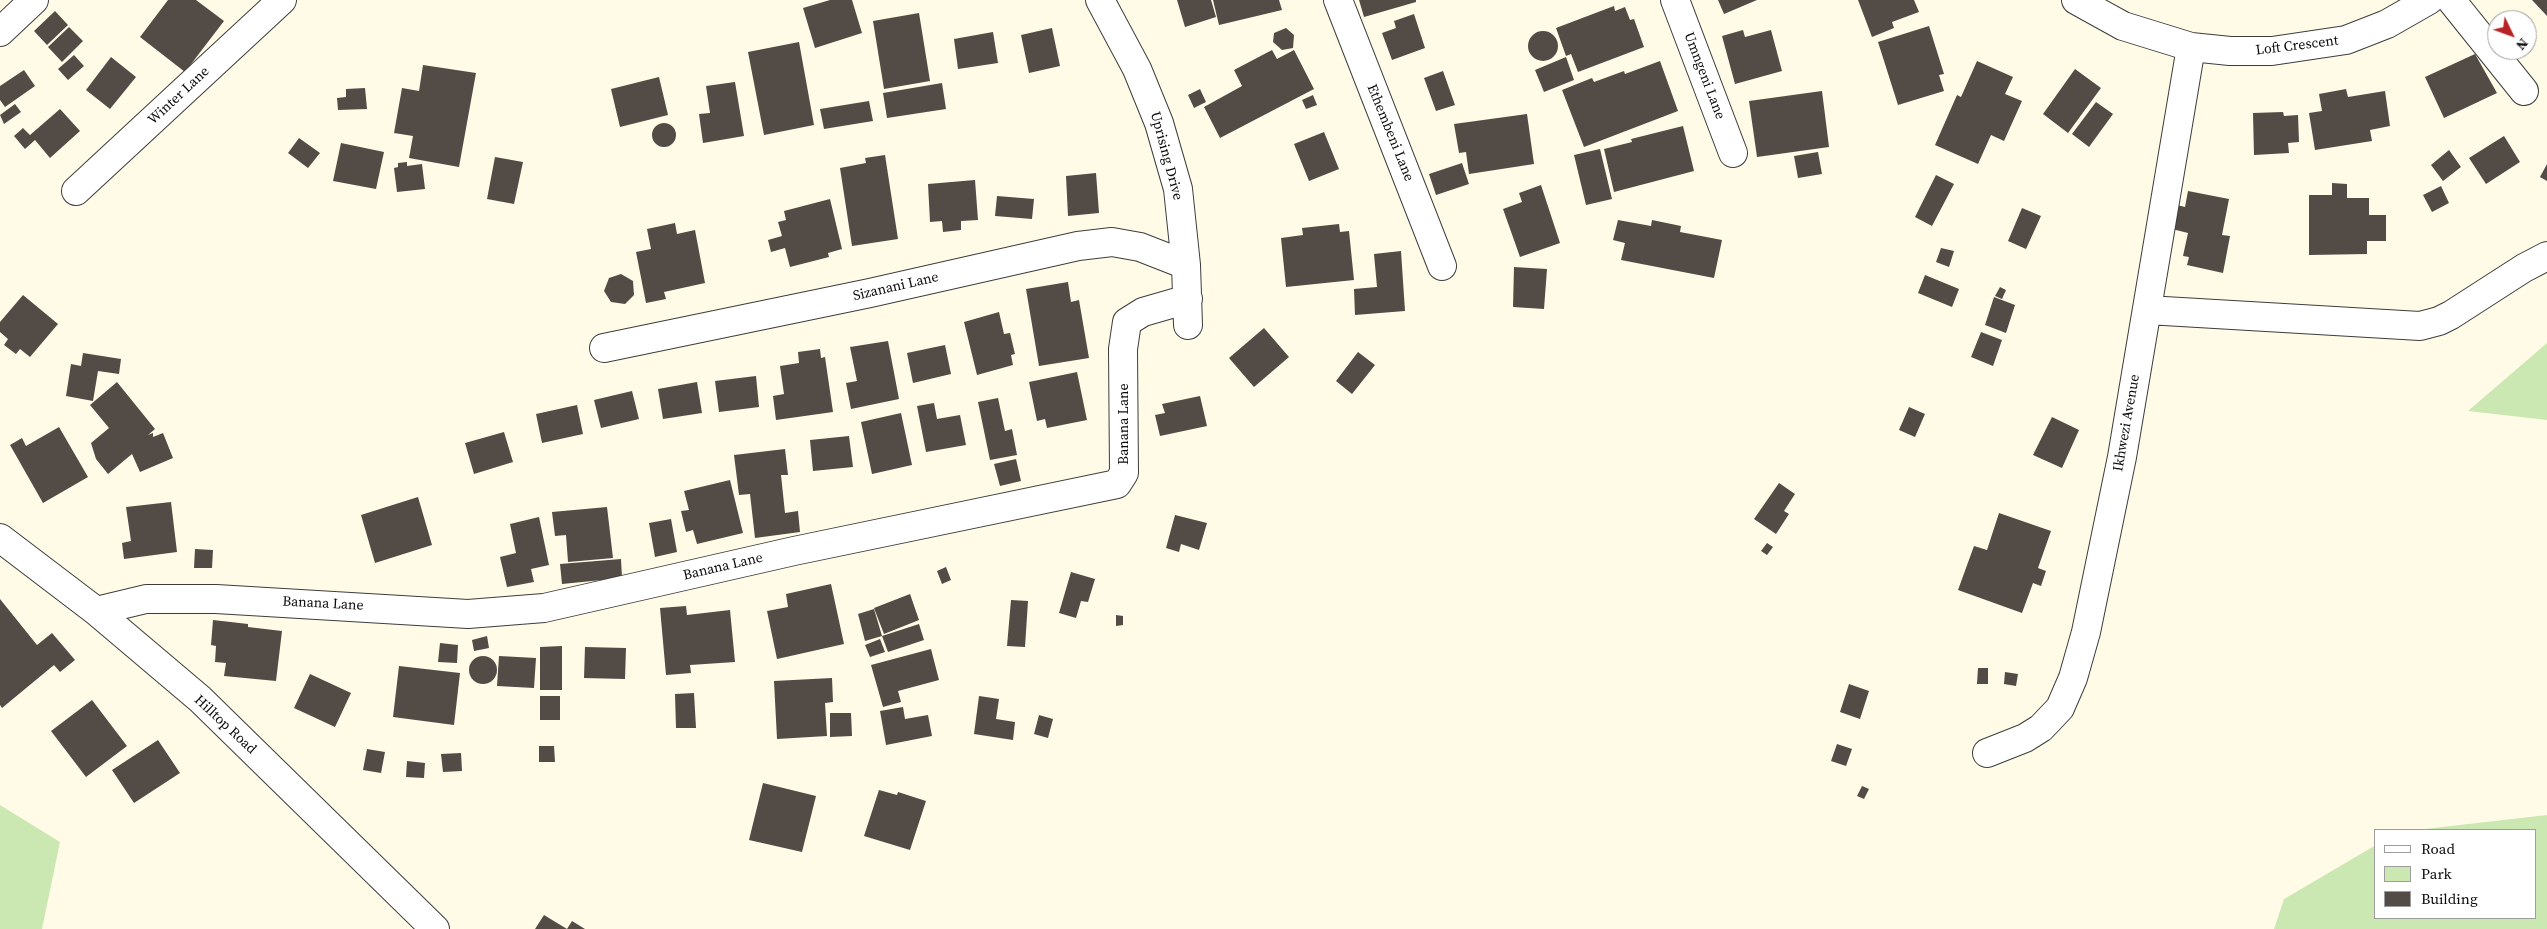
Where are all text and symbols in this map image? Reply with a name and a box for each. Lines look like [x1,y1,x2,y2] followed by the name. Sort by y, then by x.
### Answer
[2487,10,2537,60] north arrow
[1680,30,1728,122] street label: Umngeni Lane
[2255,33,2339,59] street label: Loft Crescent
[2512,34,2533,55] text: N
[145,63,213,129] street label: Winter Lane
[1363,82,1417,184] street label: Ethembeni Lane
[1146,110,1186,202] street label: Uprising Drive
[852,269,940,305] street label: Sizanani Lane
[2110,373,2144,473] street label: Ikhwezi Avenue
[1116,383,1132,465] street label: Banana Lane
[682,550,764,584] street label: Banana Lane
[282,593,364,615] street label: Banana Lane
[190,692,260,758] street label: Hilltop Road
[2374,829,2537,919] legend
[2421,838,2455,859] text: Road
[2421,863,2452,884] text: Park
[2421,888,2478,909] text: Building

